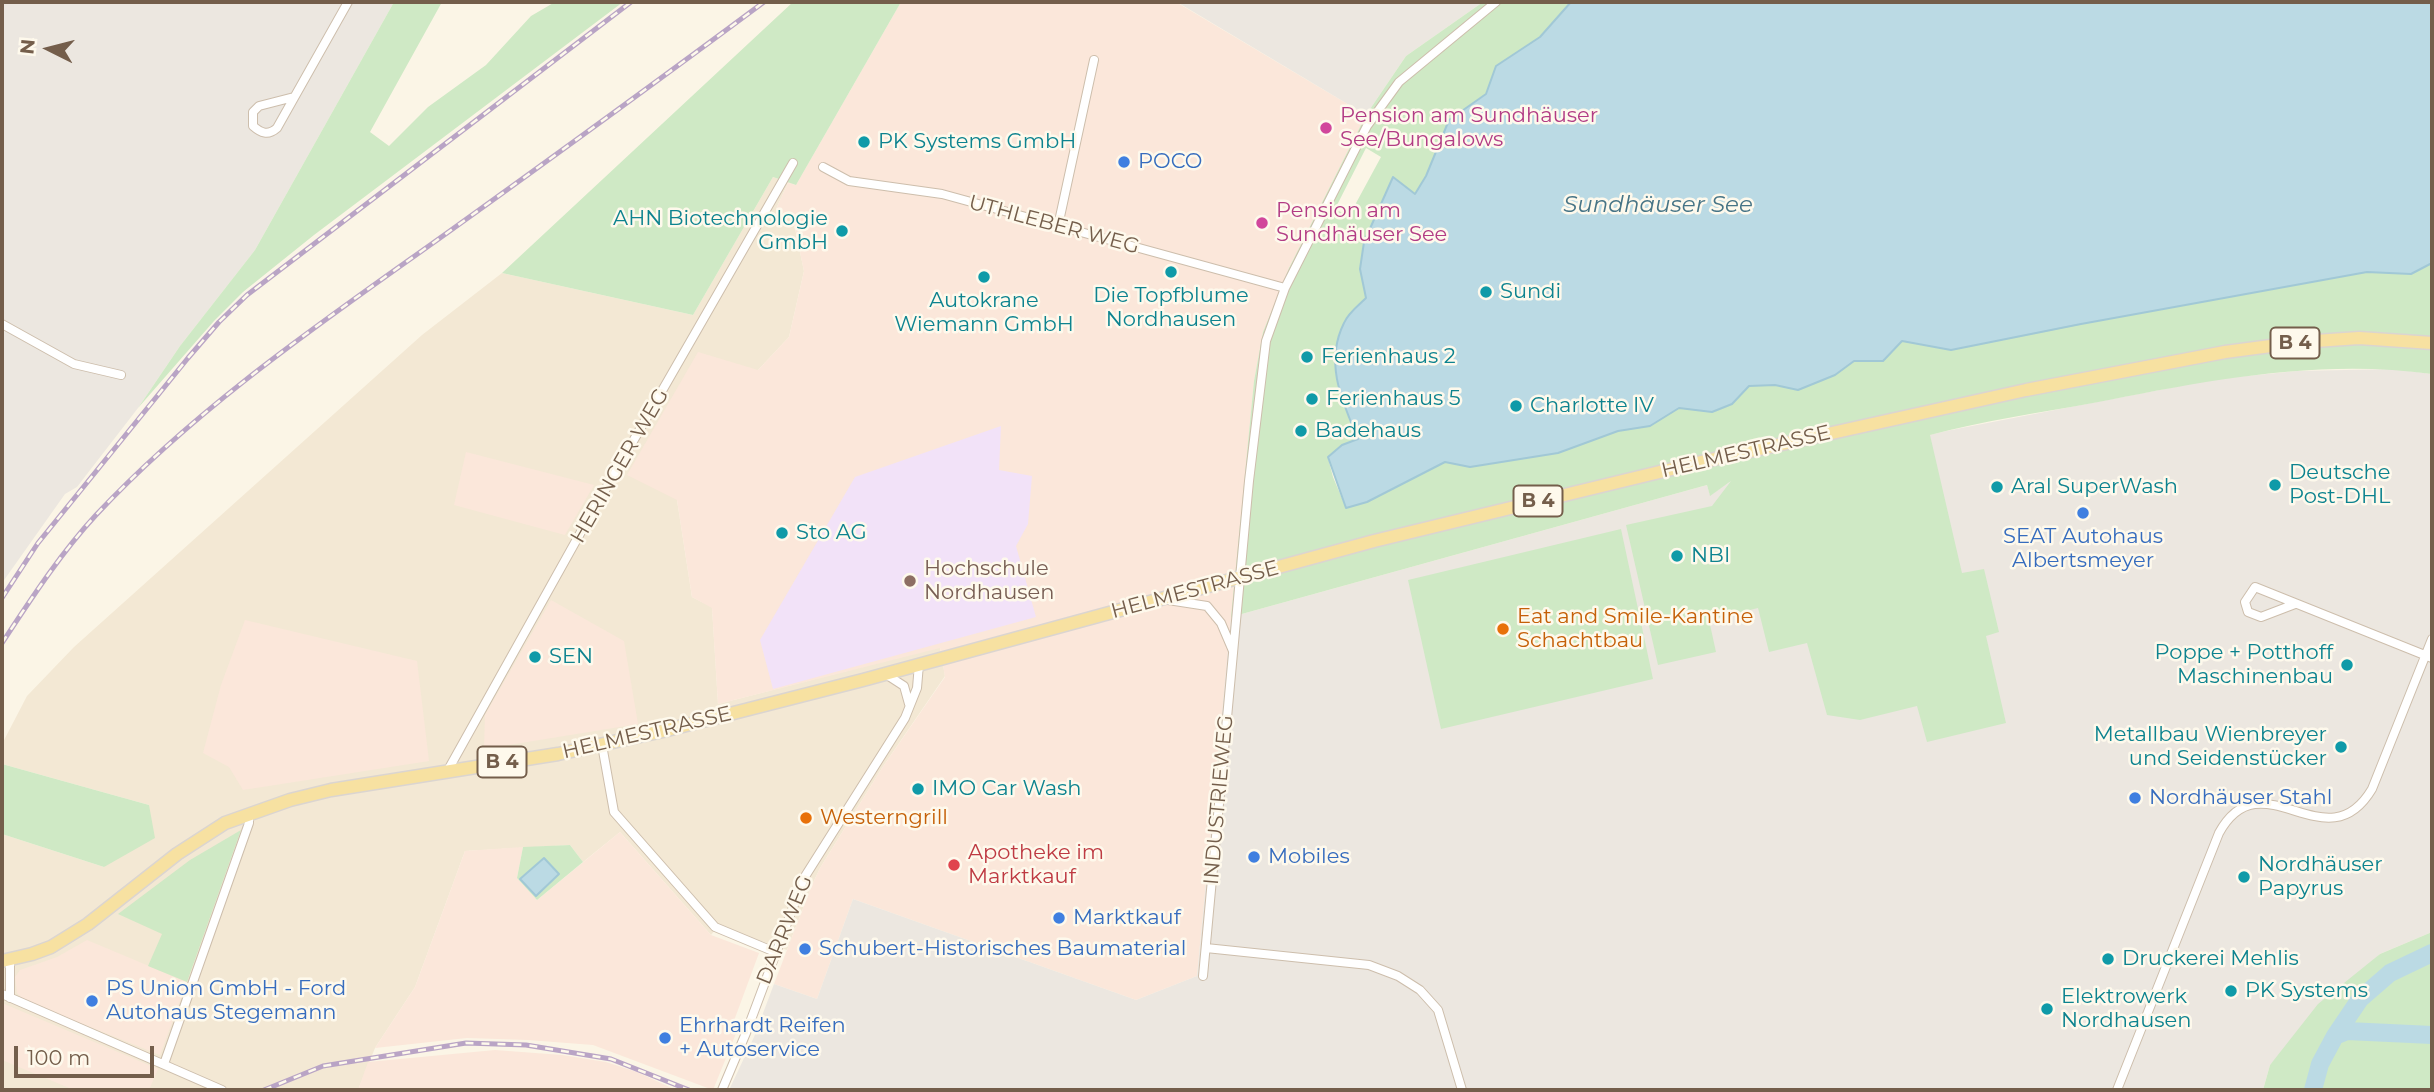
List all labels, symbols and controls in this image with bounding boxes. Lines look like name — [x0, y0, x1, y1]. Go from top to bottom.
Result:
north arrow — [14, 14, 84, 84]
text: N — [15, 38, 40, 56]
place label: Pension am Sundhäuser See/Bungalows — [1340, 103, 1598, 153]
marker: Pension am Sundhäuser See/Bungalows — [1318, 120, 1334, 136]
place label: PK Systems GmbH — [878, 129, 1076, 155]
marker: PK Systems GmbH — [856, 134, 872, 150]
place label: POCO — [1138, 149, 1202, 175]
marker: POCO — [1116, 154, 1132, 170]
street label: UTHLEBER WEG — [966, 190, 1142, 260]
water label: Sundhäuser See — [1563, 191, 1753, 219]
place label: Pension am Sundhäuser See — [1276, 198, 1447, 248]
place label: AHN Biotechnologie GmbH — [613, 206, 828, 256]
marker: Pension am Sundhäuser See — [1254, 215, 1270, 231]
marker: AHN Biotechnologie GmbH — [834, 223, 850, 239]
marker: Die Topfblume Nordhausen — [1163, 264, 1179, 280]
marker: Autokrane Wiemann GmbH — [976, 269, 992, 285]
place label: Sundi — [1500, 279, 1561, 305]
place label: Die Topfblume Nordhausen — [1093, 283, 1249, 333]
marker: Sundi — [1478, 284, 1494, 300]
place label: Autokrane Wiemann GmbH — [894, 288, 1074, 338]
road number: B 4 — [2270, 328, 2320, 358]
place label: Ferienhaus 2 — [1321, 344, 1456, 370]
marker: Ferienhaus 2 — [1299, 349, 1315, 365]
street label: HERINGER WEG — [566, 384, 674, 548]
place label: Ferienhaus 5 — [1326, 386, 1461, 412]
marker: Ferienhaus 5 — [1304, 391, 1320, 407]
place label: Charlotte IV — [1530, 393, 1654, 419]
marker: Charlotte IV — [1508, 398, 1524, 414]
place label: Badehaus — [1315, 418, 1421, 444]
street label: HELMESTRASSE — [1659, 420, 1833, 484]
marker: Badehaus — [1293, 423, 1309, 439]
place label: Deutsche Post-DHL — [2289, 460, 2390, 510]
place label: Aral SuperWash — [2011, 474, 2178, 500]
marker: Deutsche Post-DHL — [2267, 477, 2283, 493]
marker: Aral SuperWash — [1989, 479, 2005, 495]
road number: B 4 — [1514, 486, 1562, 516]
marker: SEAT Autohaus Albertsmeyer — [2075, 505, 2091, 521]
place label: Sto AG — [796, 520, 867, 546]
place label: SEAT Autohaus Albertsmeyer — [2003, 524, 2163, 574]
marker: Sto AG — [774, 525, 790, 541]
place label: NBI — [1691, 543, 1730, 569]
marker: NBI — [1669, 548, 1685, 564]
place label: Hochschule Nordhausen — [924, 556, 1054, 606]
street label: HELMESTRASSE — [1108, 556, 1282, 624]
marker: Hochschule Nordhausen — [902, 573, 918, 589]
place label: Eat and Smile-Kantine Schachtbau — [1517, 604, 1753, 654]
marker: Eat and Smile-Kantine Schachtbau — [1495, 621, 1511, 637]
place label: Poppe + Potthoff Maschinenbau — [2154, 640, 2333, 690]
place label: SEN — [549, 644, 593, 670]
marker: SEN — [527, 649, 543, 665]
marker: Poppe + Potthoff Maschinenbau — [2339, 657, 2355, 673]
street label: HELMESTRASSE — [560, 701, 734, 765]
street label: INDUSTRIEWEG — [1199, 714, 1239, 886]
place label: Metallbau Wienbreyer und Seidenstücker — [2094, 722, 2327, 772]
marker: Metallbau Wienbreyer und Seidenstücker — [2333, 739, 2349, 755]
road number: B 4 — [477, 747, 526, 778]
place label: IMO Car Wash — [932, 776, 1082, 802]
marker: IMO Car Wash — [910, 781, 926, 797]
place label: Nordhäuser Stahl — [2149, 785, 2332, 811]
marker: Nordhäuser Stahl — [2127, 790, 2143, 806]
place label: Westerngrill — [820, 805, 948, 831]
marker: Westerngrill — [798, 810, 814, 826]
place label: Apotheke im Marktkauf — [968, 840, 1104, 890]
place label: Mobiles — [1268, 844, 1350, 870]
marker: Mobiles — [1246, 849, 1262, 865]
place label: Nordhäuser Papyrus — [2258, 852, 2383, 902]
marker: Apotheke im Marktkauf — [946, 857, 962, 873]
marker: Nordhäuser Papyrus — [2236, 869, 2252, 885]
street label: DARRWEG — [752, 872, 818, 988]
place label: Marktkauf — [1073, 905, 1181, 931]
marker: Marktkauf — [1051, 910, 1067, 926]
place label: Schubert-Historisches Baumaterial — [819, 936, 1186, 962]
marker: Schubert-Historisches Baumaterial — [797, 941, 813, 957]
place label: Druckerei Mehlis — [2122, 946, 2299, 972]
marker: Druckerei Mehlis — [2100, 951, 2116, 967]
place label: PS Union GmbH - Ford Autohaus Stegemann — [106, 976, 346, 1026]
place label: PK Systems — [2245, 978, 2368, 1004]
marker: PK Systems — [2223, 983, 2239, 999]
place label: Elektrowerk Nordhausen — [2061, 984, 2191, 1034]
marker: PS Union GmbH - Ford Autohaus Stegemann — [84, 993, 100, 1009]
marker: Elektrowerk Nordhausen — [2039, 1001, 2055, 1017]
place label: Ehrhardt Reifen + Autoservice — [679, 1013, 846, 1063]
marker: Ehrhardt Reifen + Autoservice — [657, 1030, 673, 1046]
scale bar — [18, 1032, 158, 1076]
text: 100 m — [27, 1045, 90, 1070]

